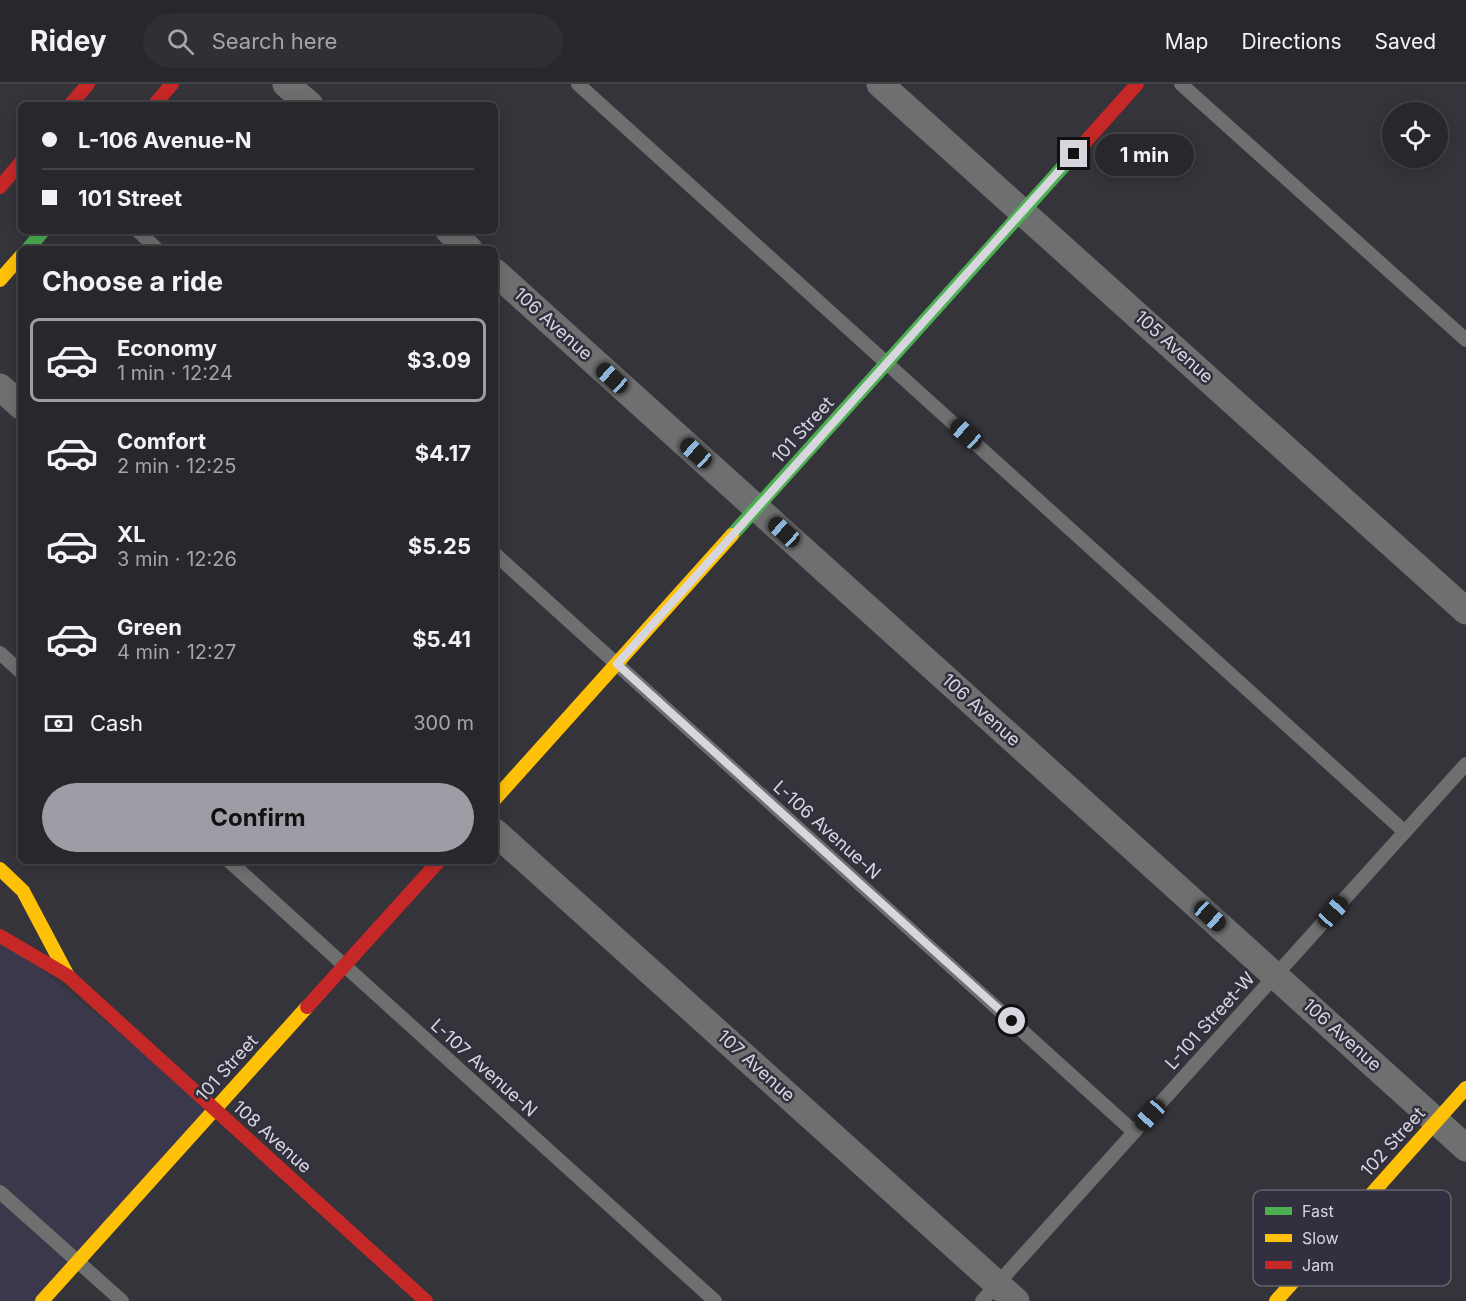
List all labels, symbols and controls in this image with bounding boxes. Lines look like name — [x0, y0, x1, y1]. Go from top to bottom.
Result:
search box — [143, 14, 563, 68]
text: Ridey — [30, 24, 107, 58]
icon: search — [164, 25, 197, 58]
text: Search here — [212, 28, 337, 54]
text: Map — [1165, 29, 1208, 54]
text: Directions — [1241, 29, 1342, 54]
text: Saved — [1375, 29, 1436, 54]
map controls — [1382, 102, 1448, 168]
button: locate — [1382, 102, 1448, 168]
text: L-106 Avenue-N — [78, 127, 251, 153]
callout: 1 min — [1095, 133, 1194, 175]
route end — [1060, 140, 1087, 167]
text: 1 min — [1120, 143, 1169, 167]
text: 101 Street — [78, 185, 182, 211]
text: Choose a ride — [42, 265, 223, 298]
street label: 106 Avenue — [510, 283, 597, 364]
street label: 105 Avenue — [1131, 306, 1218, 387]
icon: car — [45, 333, 99, 387]
text: Economy — [117, 335, 217, 361]
text: $3.09 — [407, 347, 471, 373]
car — [593, 359, 631, 397]
text: 1 min · 12:24 — [117, 361, 233, 385]
street label: 101 Street — [767, 392, 838, 467]
car — [947, 415, 985, 453]
icon: car — [45, 426, 99, 480]
text: Comfort — [117, 428, 206, 454]
car — [677, 434, 715, 472]
text: $4.17 — [415, 440, 471, 466]
text: 2 min · 12:25 — [117, 454, 236, 478]
car — [765, 513, 803, 551]
icon: car — [45, 519, 99, 573]
text: XL — [117, 521, 146, 547]
text: $5.25 — [408, 533, 471, 559]
text: 3 min · 12:26 — [117, 547, 237, 571]
icon: car — [45, 612, 99, 666]
text: Green — [117, 614, 182, 640]
text: $5.41 — [412, 626, 471, 652]
text: 4 min · 12:27 — [117, 640, 236, 664]
street label: 106 Avenue — [938, 669, 1025, 750]
icon: cash — [42, 707, 75, 740]
text: Cash — [90, 710, 143, 736]
text: 300 m — [413, 711, 474, 735]
street label: L-106 Avenue-N — [769, 776, 885, 883]
button: Confirm — [42, 783, 474, 852]
car — [1314, 893, 1352, 931]
car — [1191, 897, 1229, 935]
street label: L-101 Street-W — [1160, 968, 1259, 1074]
street label: 106 Avenue — [1299, 994, 1386, 1075]
route start — [998, 1007, 1025, 1034]
street label: L-107 Avenue-N — [427, 1014, 542, 1121]
street label: 107 Avenue — [713, 1025, 799, 1106]
street label: 101 Street — [191, 1030, 262, 1105]
street label: 108 Avenue — [229, 1096, 316, 1177]
car — [1131, 1096, 1169, 1134]
street label: 102 Street — [1356, 1103, 1429, 1180]
legend — [1253, 1190, 1451, 1286]
text: Fast — [1302, 1201, 1334, 1221]
text: Slow — [1302, 1228, 1339, 1248]
text: Jam — [1302, 1255, 1334, 1275]

